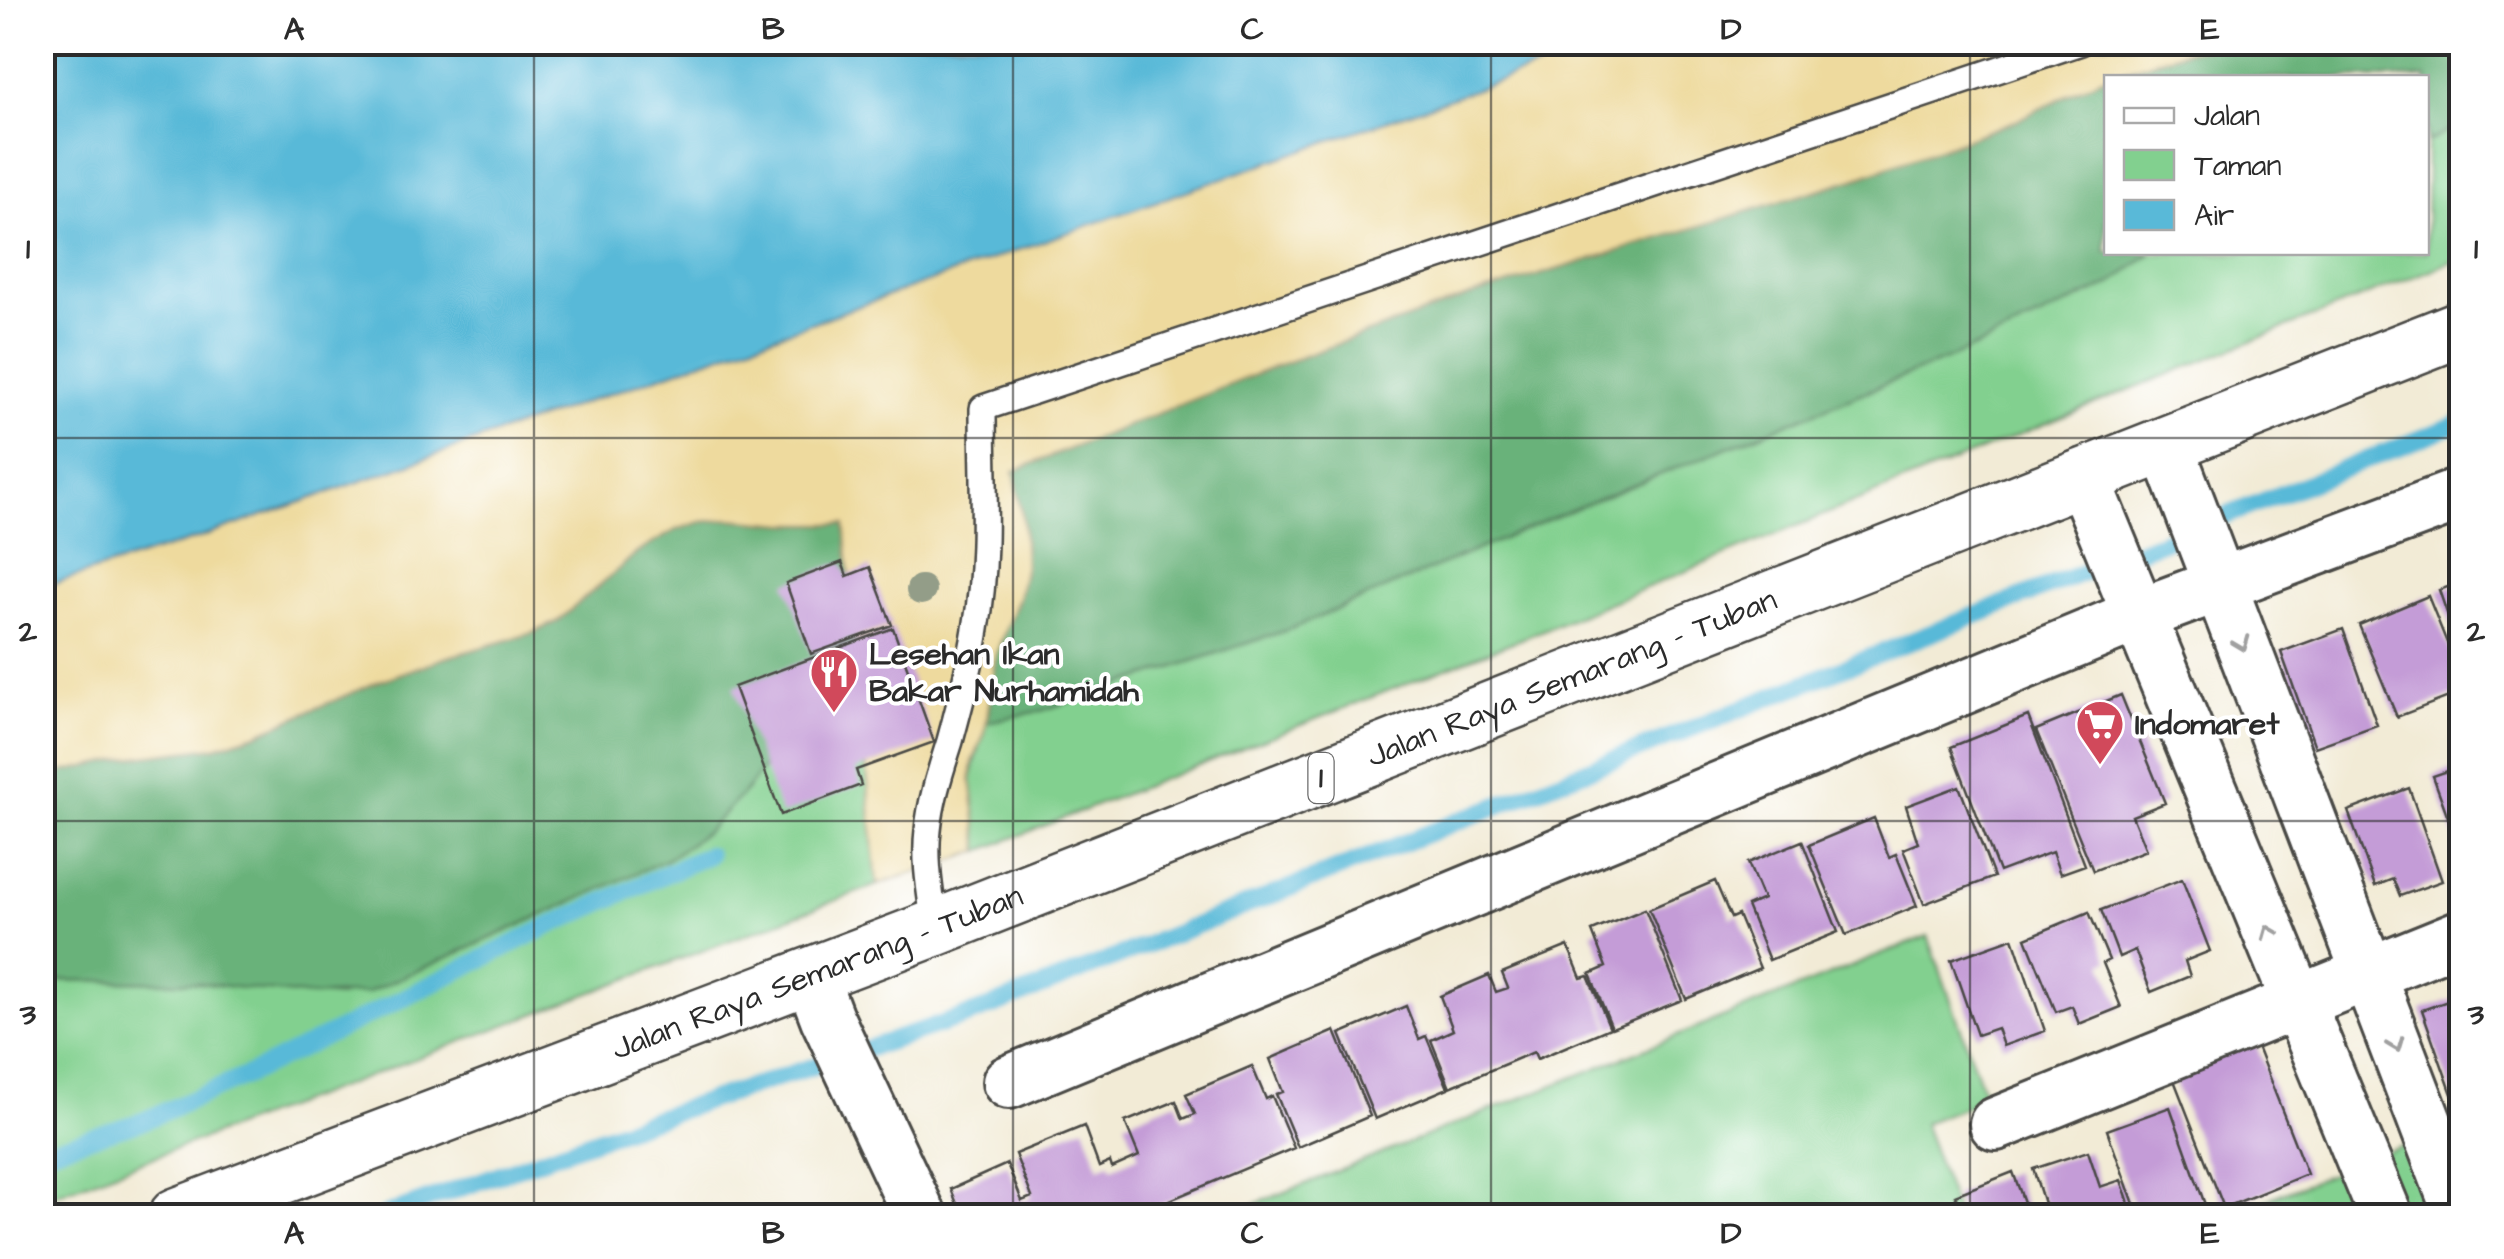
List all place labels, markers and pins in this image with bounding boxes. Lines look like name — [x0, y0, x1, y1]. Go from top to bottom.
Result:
place label: Lesehan Ikan Bakar Nurhamidah — [869, 632, 1140, 714]
restaurant icon: Lesehan Ikan Bakar Nurhamidah — [808, 646, 860, 714]
supermarket icon: Indomaret — [2074, 698, 2126, 766]
place label: Indomaret — [2135, 702, 2280, 747]

